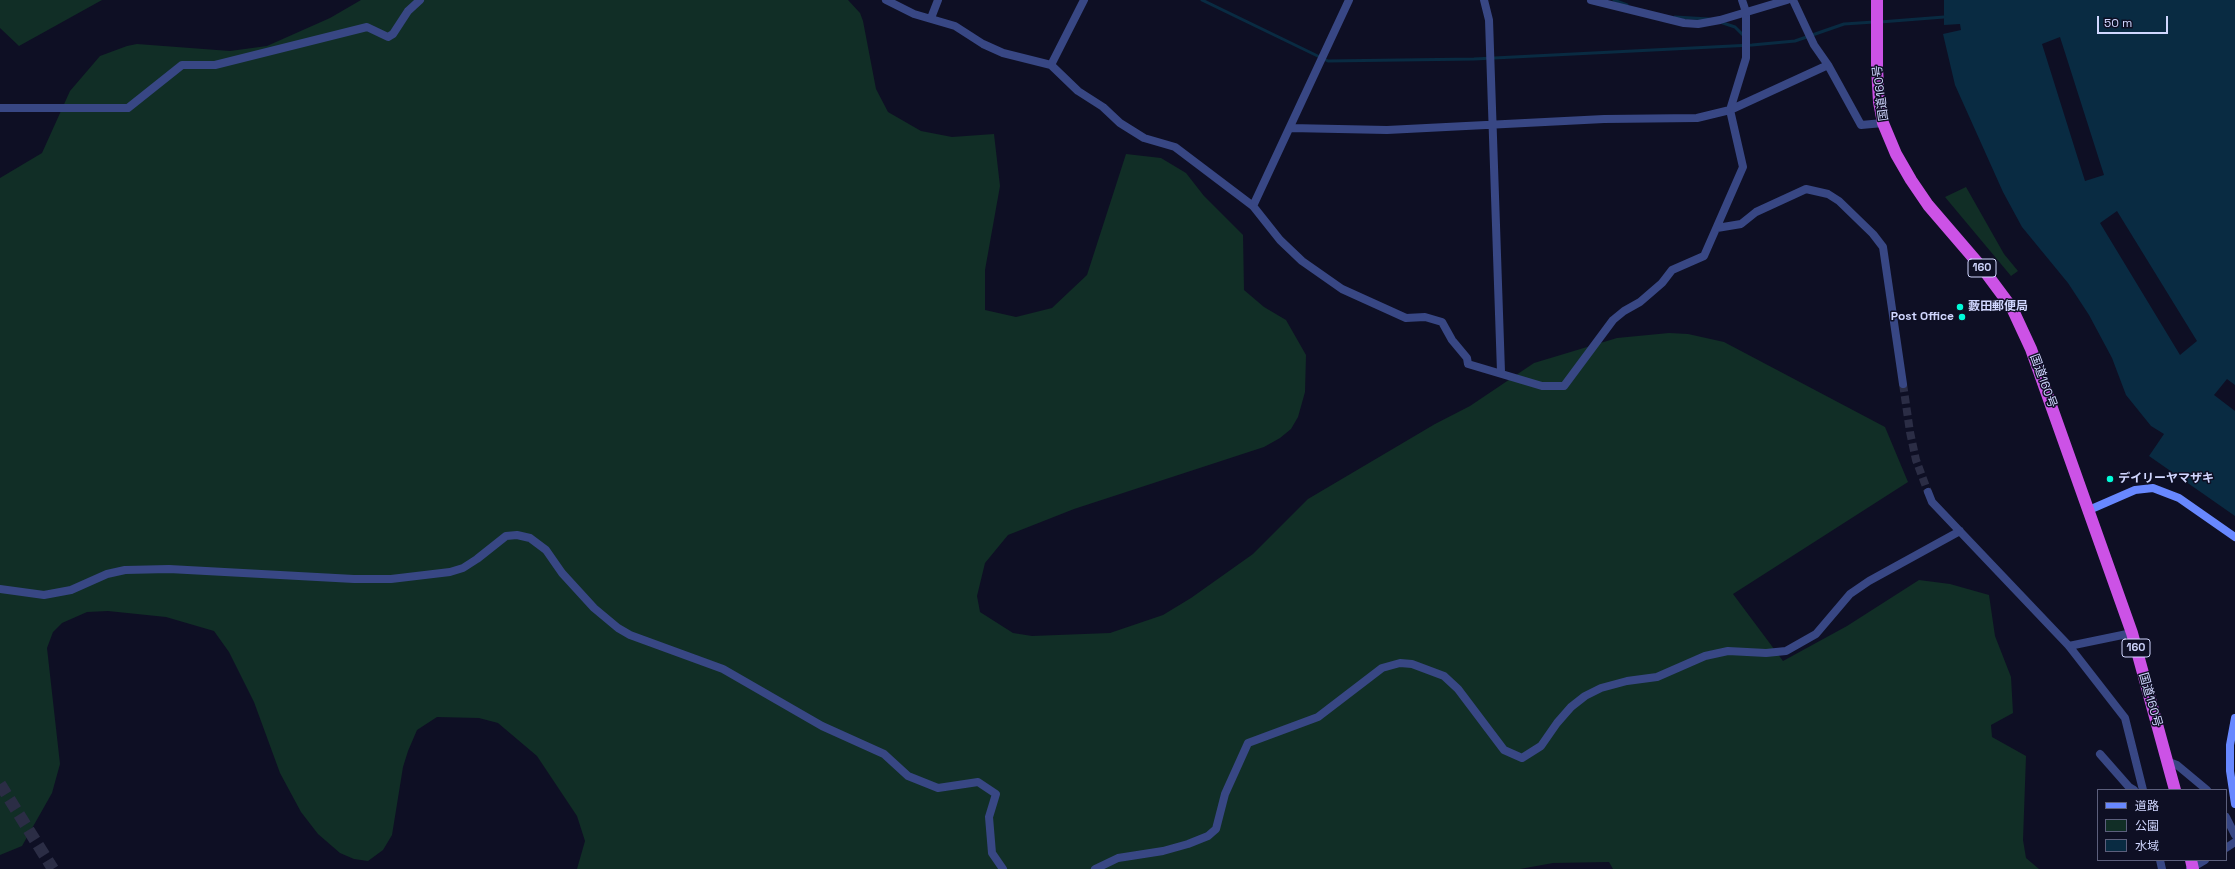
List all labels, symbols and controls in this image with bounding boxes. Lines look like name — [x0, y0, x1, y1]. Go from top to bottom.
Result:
scale bar — [2099, 8, 2170, 34]
text: 50 m — [2104, 15, 2132, 31]
street label: 国道160号 — [1870, 64, 1892, 122]
road number: 160 — [1968, 259, 1996, 277]
place label: 藪田郵便局 — [1968, 300, 2028, 314]
marker: 藪田郵便局 — [1955, 302, 1965, 312]
place label: Post Office — [1891, 310, 1954, 324]
marker: Post Office — [1957, 312, 1967, 322]
street label: 国道160号 — [2027, 352, 2059, 410]
place label: デイリーヤマザキ — [2118, 472, 2214, 486]
marker: デイリーヤマザキ — [2105, 474, 2115, 484]
road number: 160 — [2122, 639, 2150, 657]
street label: 国道160号 — [2135, 671, 2165, 729]
legend — [2097, 789, 2227, 861]
text: 道路 — [2135, 798, 2159, 814]
text: 公園 — [2135, 818, 2159, 834]
text: 水域 — [2135, 838, 2159, 854]

